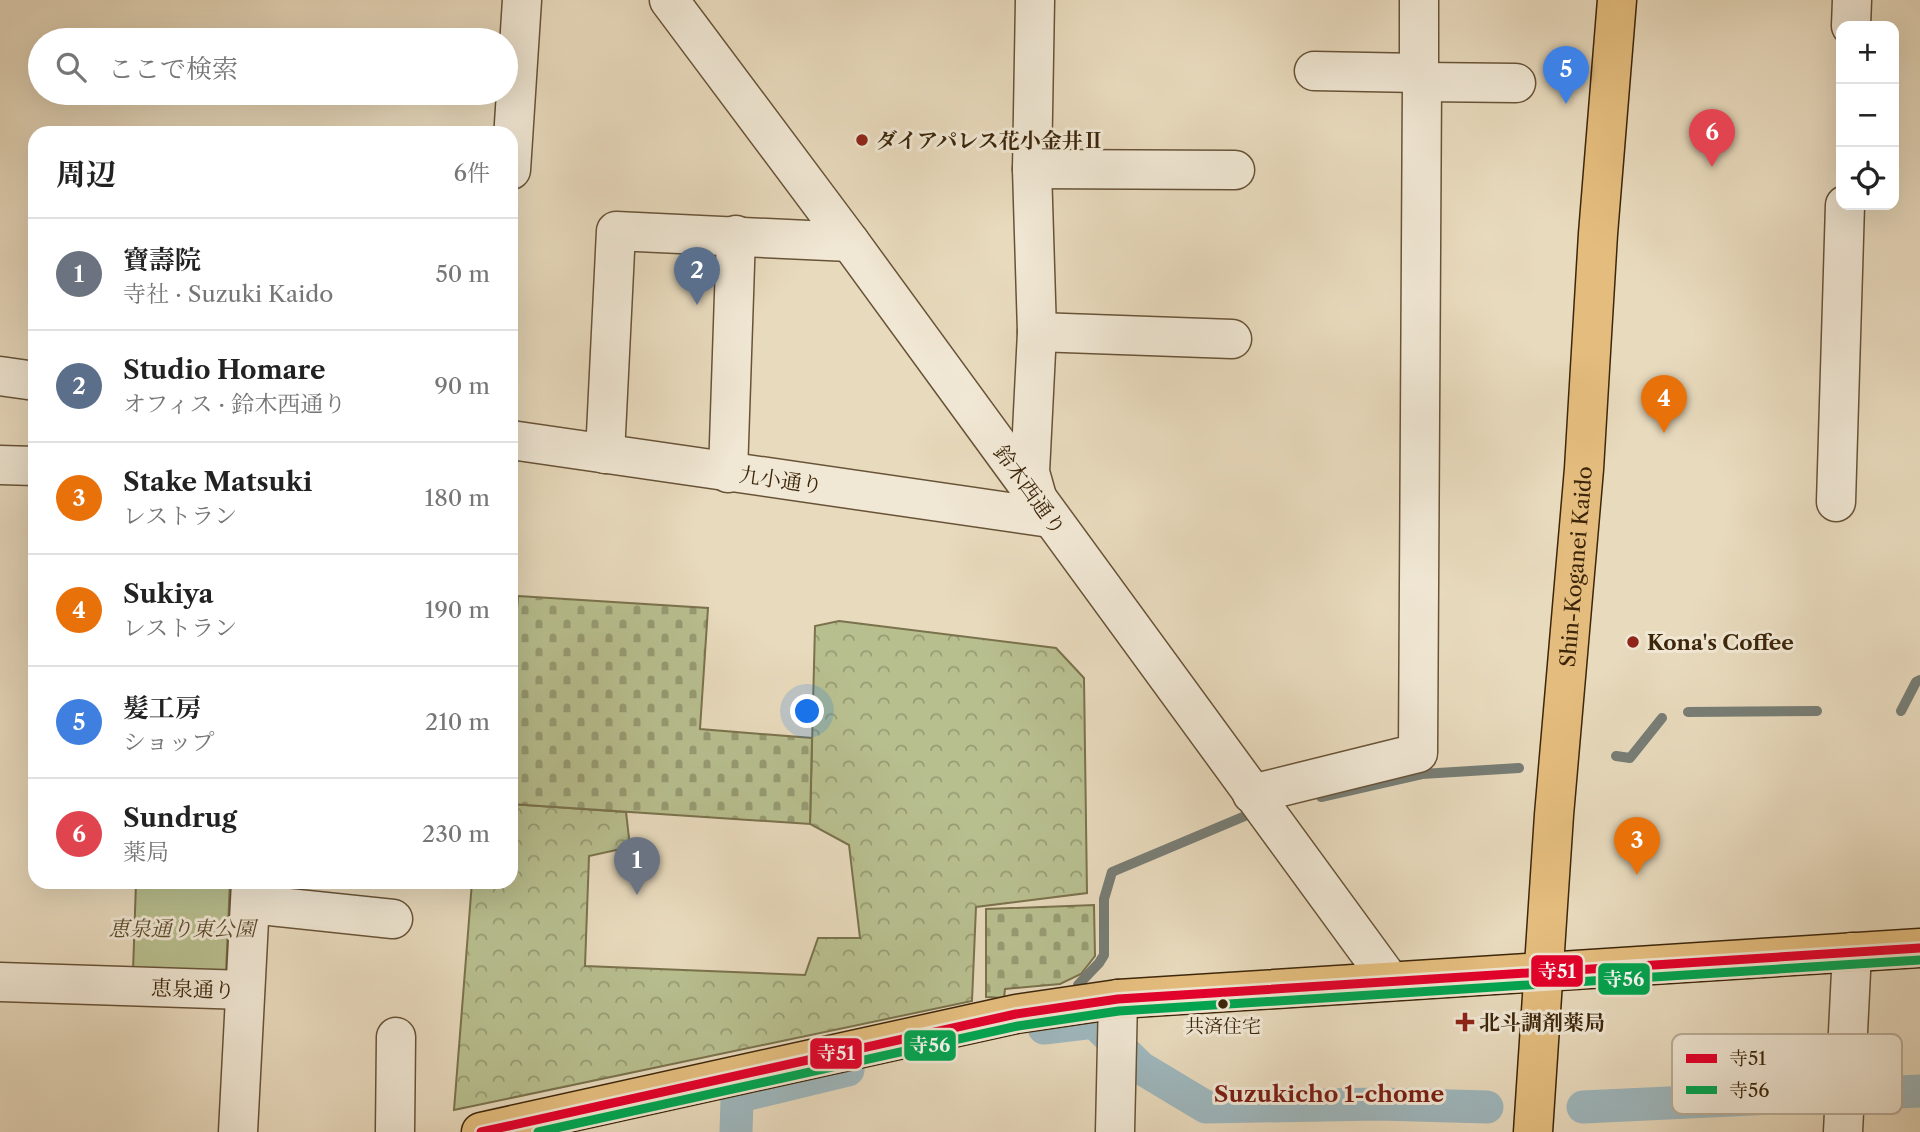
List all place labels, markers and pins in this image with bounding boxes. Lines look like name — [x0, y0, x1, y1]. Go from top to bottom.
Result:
pin: 5 — [1543, 46, 1589, 104]
pin: 6 — [1689, 109, 1735, 167]
place label: ダイアパレス花小金井Ⅱ — [876, 128, 1104, 153]
marker: ダイアパレス花小金井Ⅱ — [854, 132, 870, 148]
pin: 2 — [674, 247, 720, 305]
pin: 4 — [1641, 375, 1687, 433]
place label: Kona's Coffee — [1647, 630, 1794, 655]
marker: Kona's Coffee — [1625, 634, 1641, 650]
pin: 3 — [1614, 817, 1660, 875]
pin: 1 — [614, 837, 660, 895]
marker: 共済住宅 — [1216, 997, 1230, 1011]
place label: 北斗調剤薬局 — [1479, 1010, 1605, 1035]
marker: 北斗調剤薬局 — [1457, 1014, 1473, 1030]
place label: 共済住宅 — [1185, 1015, 1261, 1038]

